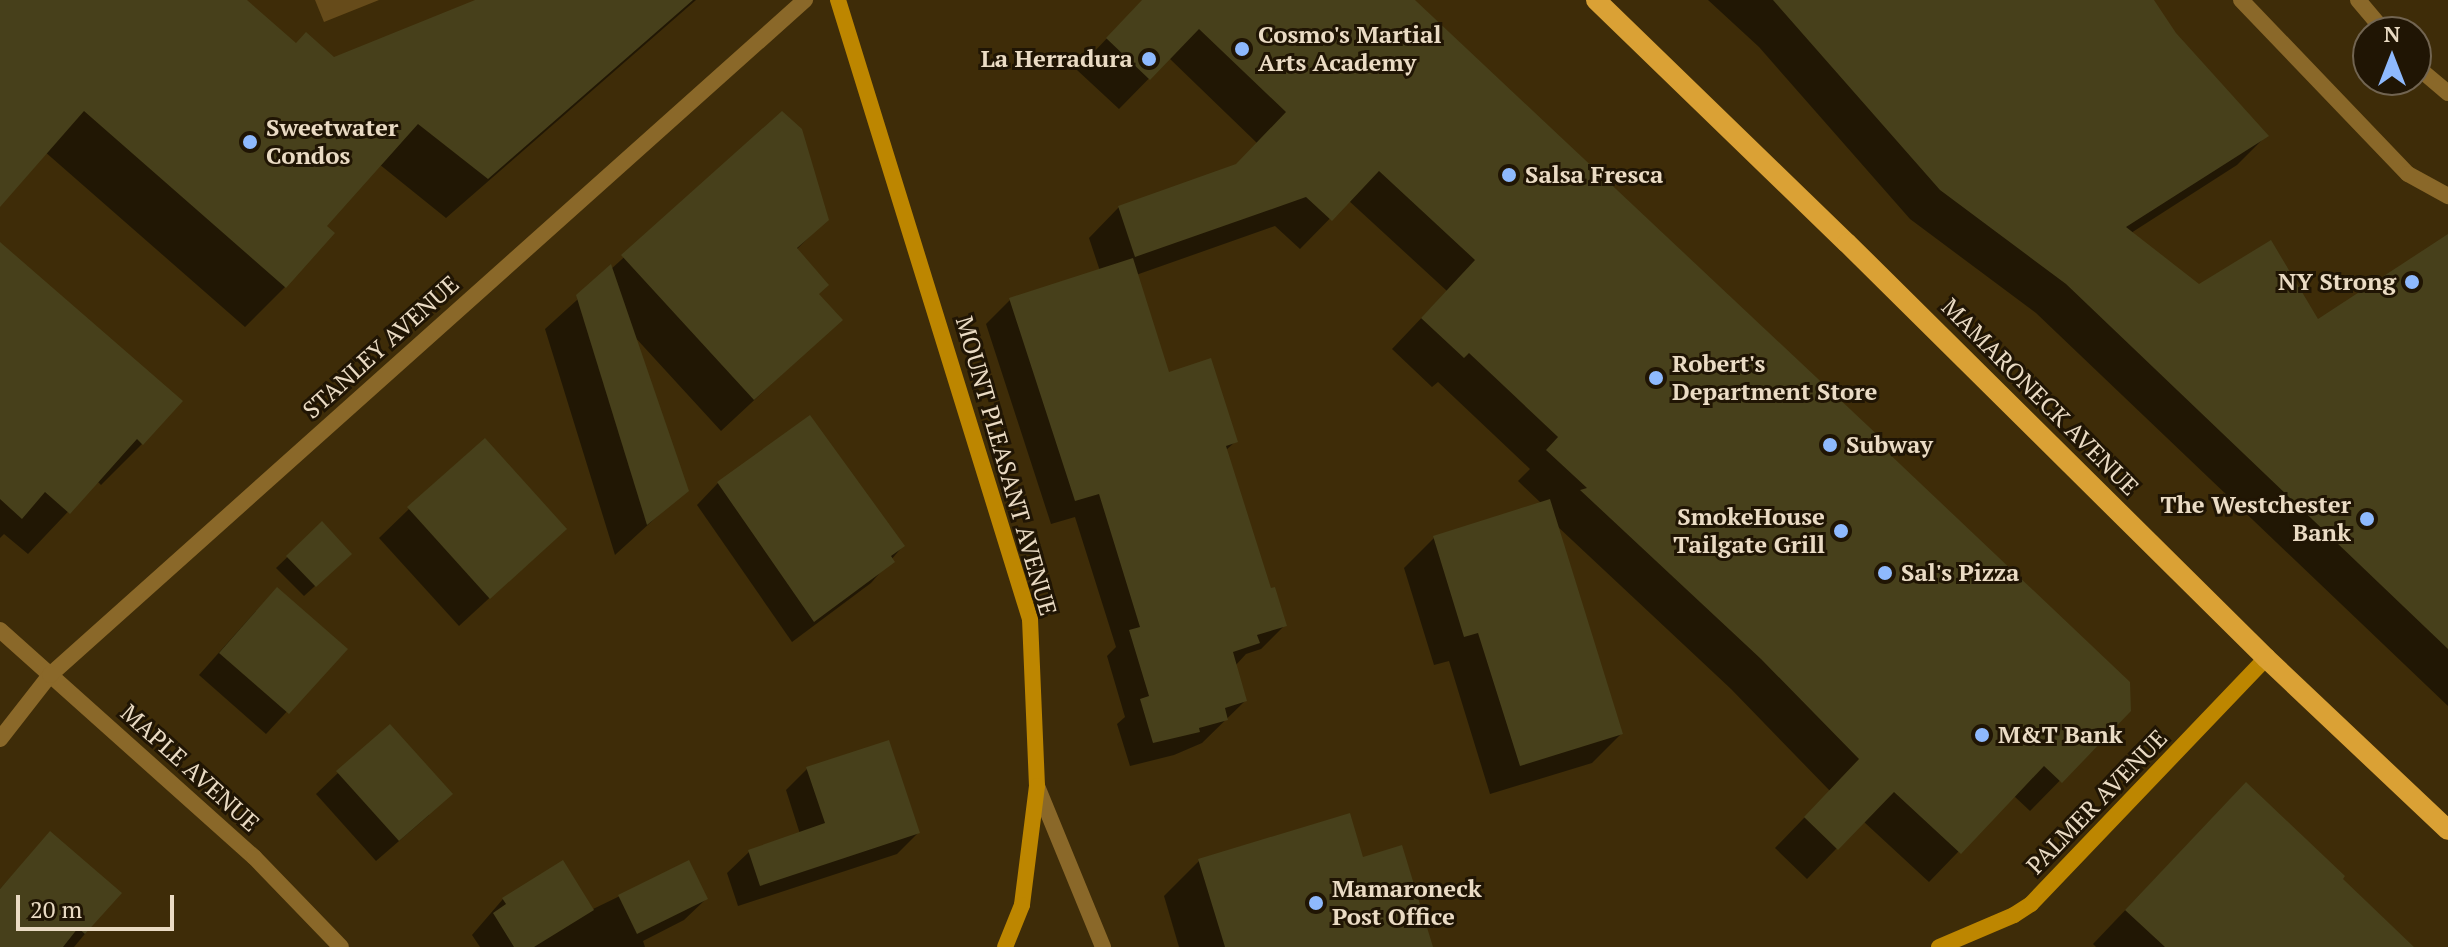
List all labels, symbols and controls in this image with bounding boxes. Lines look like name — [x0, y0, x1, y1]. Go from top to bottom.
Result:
north arrow — [2352, 16, 2432, 96]
text: N — [2384, 19, 2400, 48]
place label: Cosmo's Martial Arts Academy — [1258, 21, 1441, 77]
marker: Cosmo's Martial Arts Academy — [1233, 40, 1251, 58]
place label: La Herradura — [981, 45, 1133, 73]
marker: La Herradura — [1140, 50, 1158, 68]
place label: Sweetwater Condos — [266, 114, 398, 170]
marker: Sweetwater Condos — [241, 133, 259, 151]
place label: Salsa Fresca — [1525, 161, 1663, 189]
marker: Salsa Fresca — [1500, 166, 1518, 184]
place label: NY Strong — [2278, 268, 2396, 296]
street label: STANLEY AVENUE — [297, 269, 465, 425]
marker: NY Strong — [2403, 273, 2421, 291]
street label: MAMARONECK AVENUE — [1935, 292, 2145, 502]
street label: MOUNT PLEASANT AVENUE — [949, 313, 1063, 619]
place label: Robert's Department Store — [1672, 350, 1877, 406]
marker: Robert's Department Store — [1647, 369, 1665, 387]
place label: Subway — [1846, 431, 1933, 459]
marker: Subway — [1821, 436, 1839, 454]
place label: The Westchester Bank — [2160, 491, 2351, 547]
place label: SmokeHouse Tailgate Grill — [1673, 503, 1825, 559]
marker: The Westchester Bank — [2358, 510, 2376, 528]
marker: SmokeHouse Tailgate Grill — [1832, 522, 1850, 540]
place label: Sal's Pizza — [1901, 559, 2019, 587]
marker: Sal's Pizza — [1876, 564, 1894, 582]
street label: MAPLE AVENUE — [115, 698, 265, 838]
place label: M&T Bank — [1998, 721, 2123, 749]
street label: PALMER AVENUE — [2021, 724, 2173, 880]
marker: M&T Bank — [1973, 726, 1991, 744]
place label: Mamaroneck Post Office — [1332, 875, 1482, 931]
scale bar — [20, 879, 178, 929]
text: 20 m — [30, 893, 82, 925]
marker: Mamaroneck Post Office — [1307, 894, 1325, 912]

